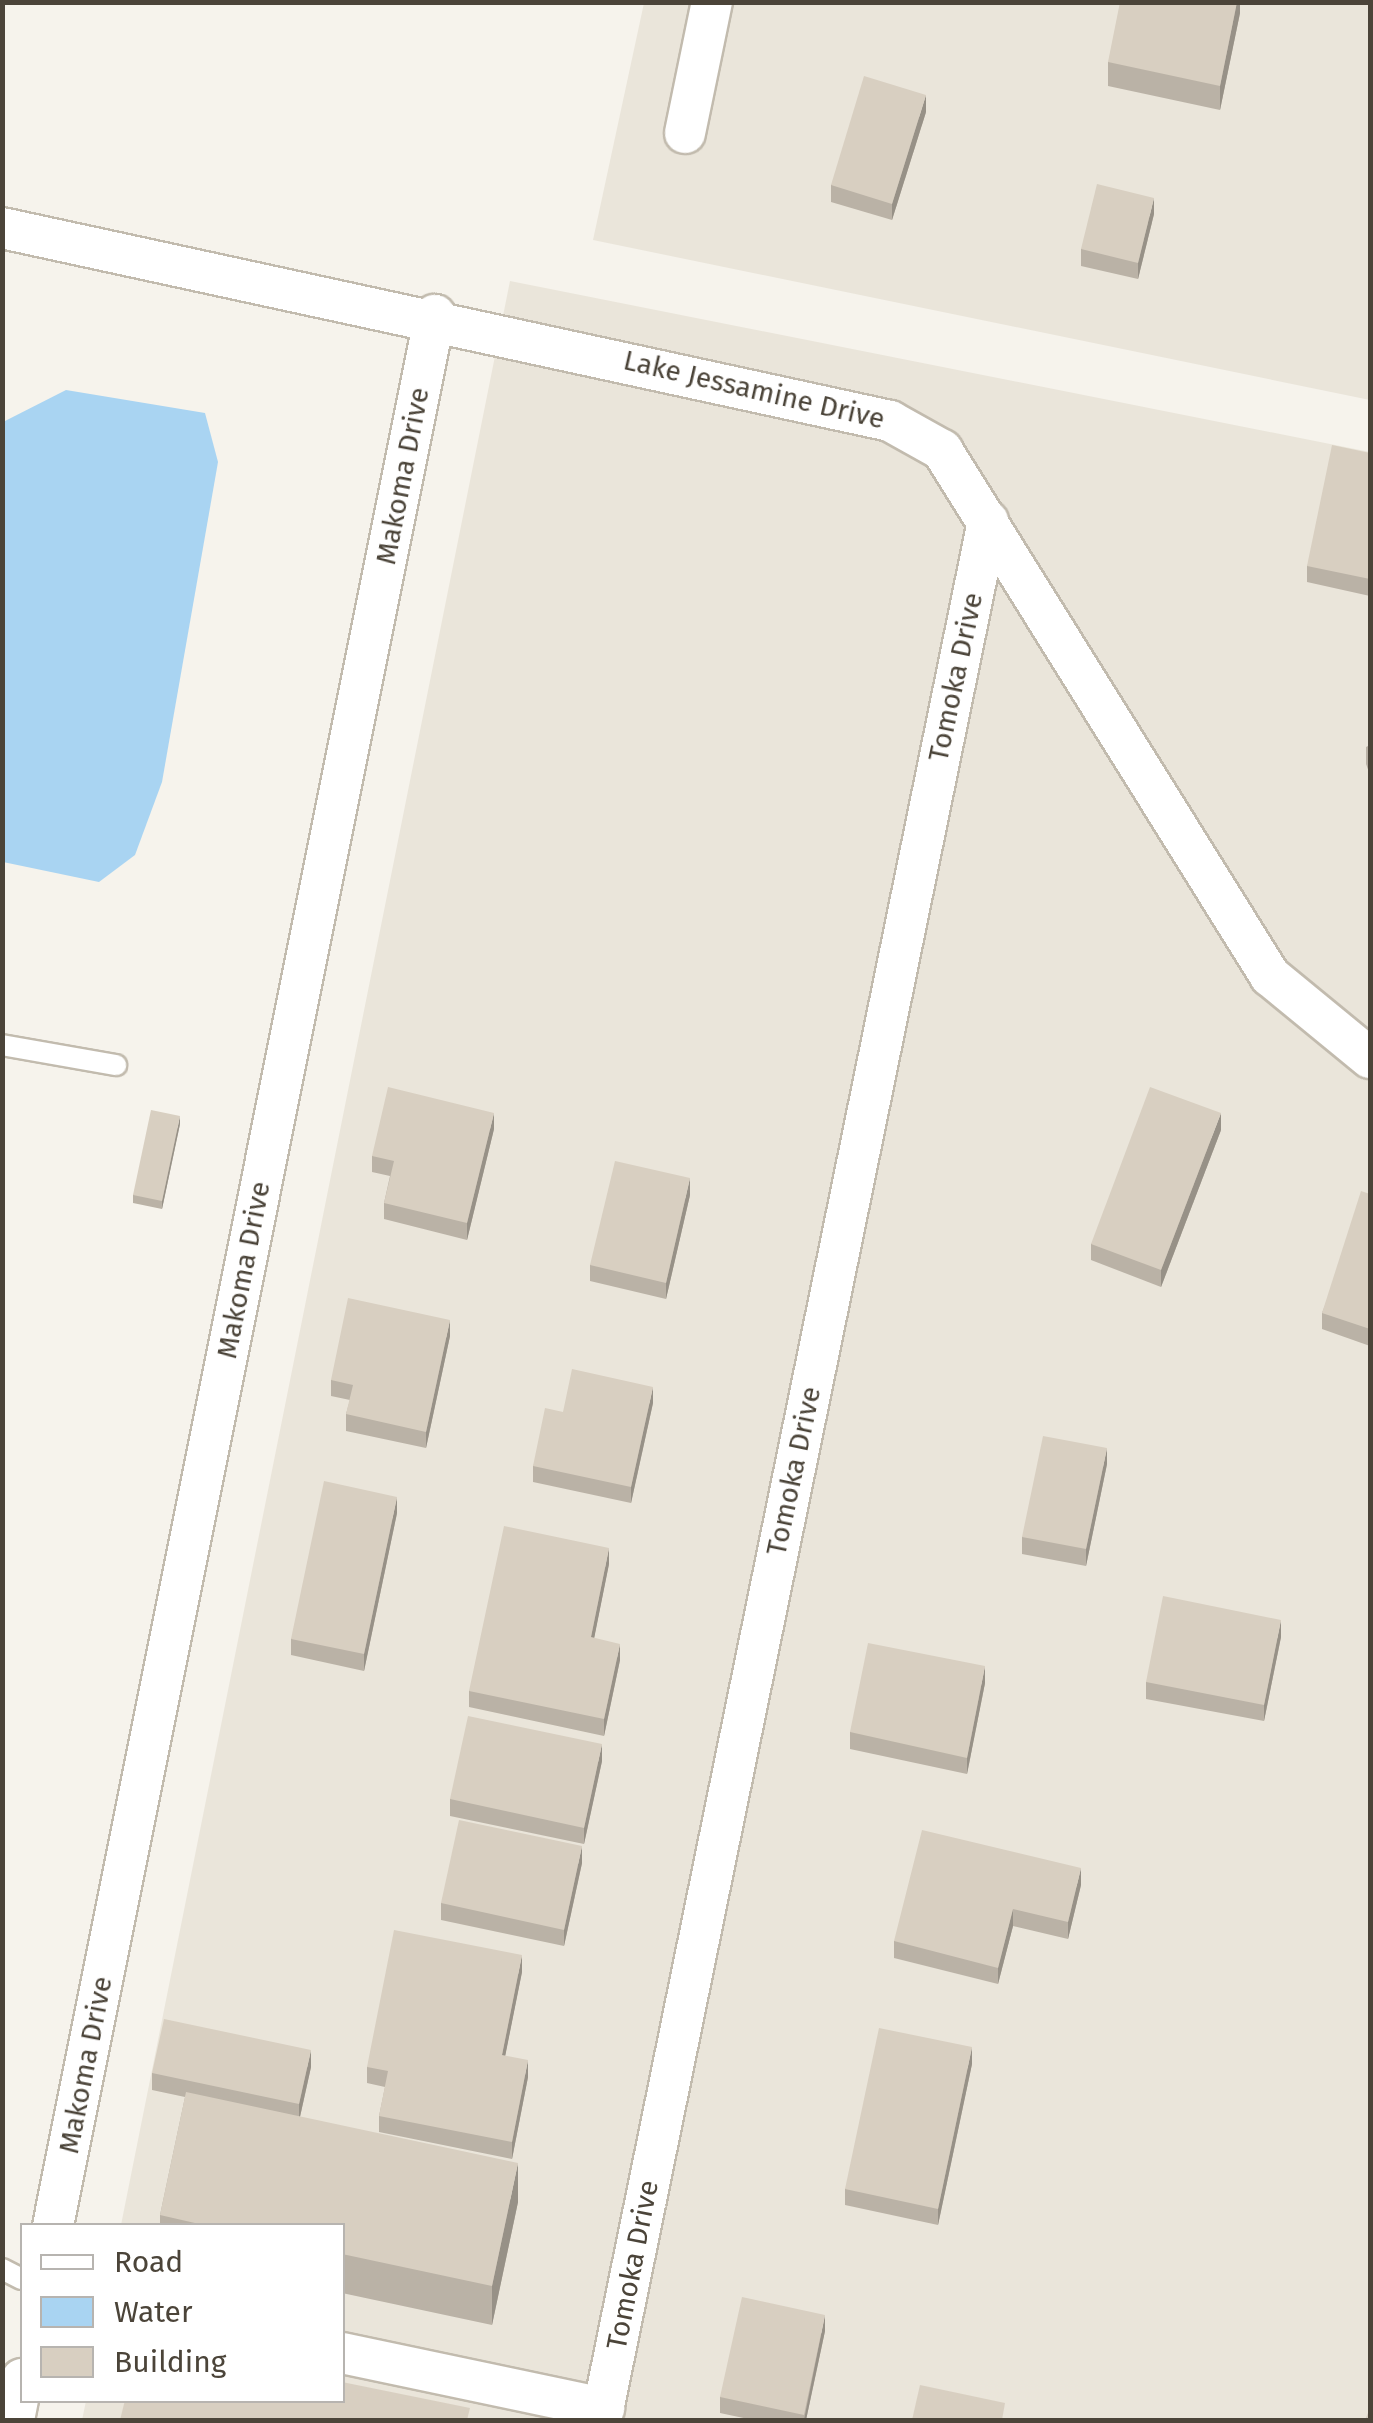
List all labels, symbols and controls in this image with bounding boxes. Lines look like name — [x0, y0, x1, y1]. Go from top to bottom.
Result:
street label: Lake Jessamine Drive — [620, 344, 888, 436]
street label: Makoma Drive — [369, 385, 437, 567]
street label: Tomoka Drive — [922, 589, 990, 765]
street label: Makoma Drive — [210, 1179, 278, 1361]
street label: Tomoka Drive — [760, 1383, 828, 1559]
street label: Makoma Drive — [52, 1974, 120, 2156]
street label: Tomoka Drive — [600, 2177, 666, 2353]
legend — [20, 2223, 345, 2403]
text: Road — [114, 2244, 183, 2280]
text: Water — [114, 2294, 193, 2330]
text: Building — [114, 2344, 226, 2380]

